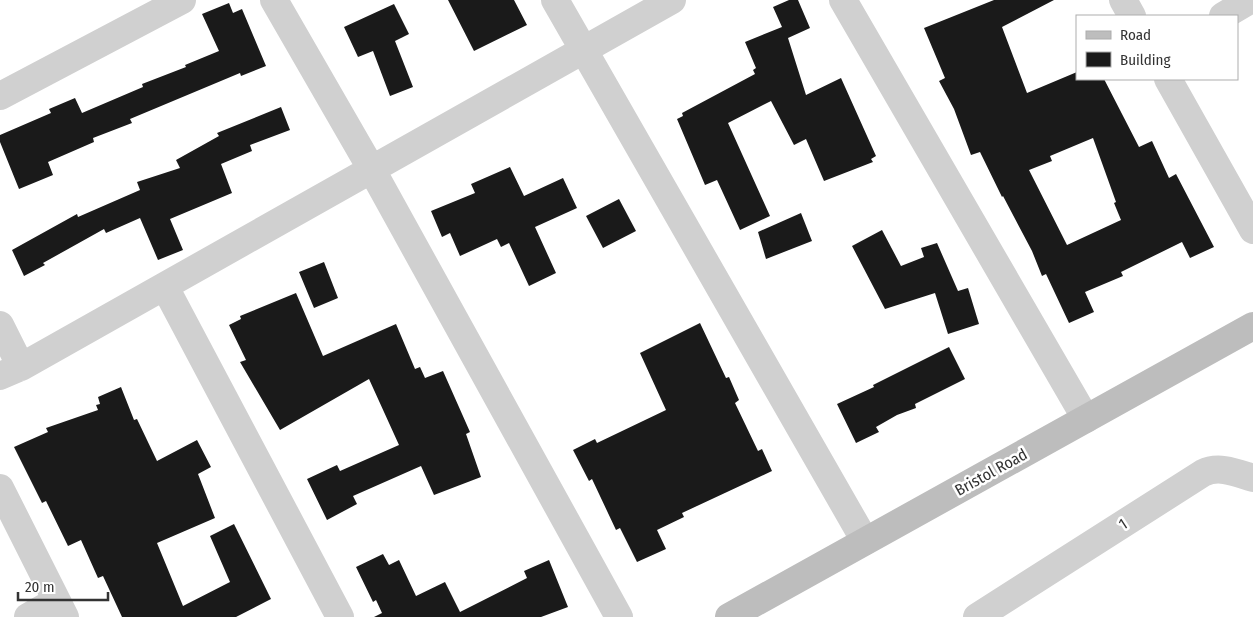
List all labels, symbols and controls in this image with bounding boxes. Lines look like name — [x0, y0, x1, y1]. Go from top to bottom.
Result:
legend — [1076, 15, 1238, 80]
text: Road — [1120, 26, 1151, 44]
text: Building — [1120, 51, 1171, 69]
street label: Bristol Road — [952, 444, 1030, 500]
street label: 1 — [1115, 514, 1131, 534]
scale bar — [18, 570, 108, 602]
text: 20 m — [25, 578, 55, 596]

